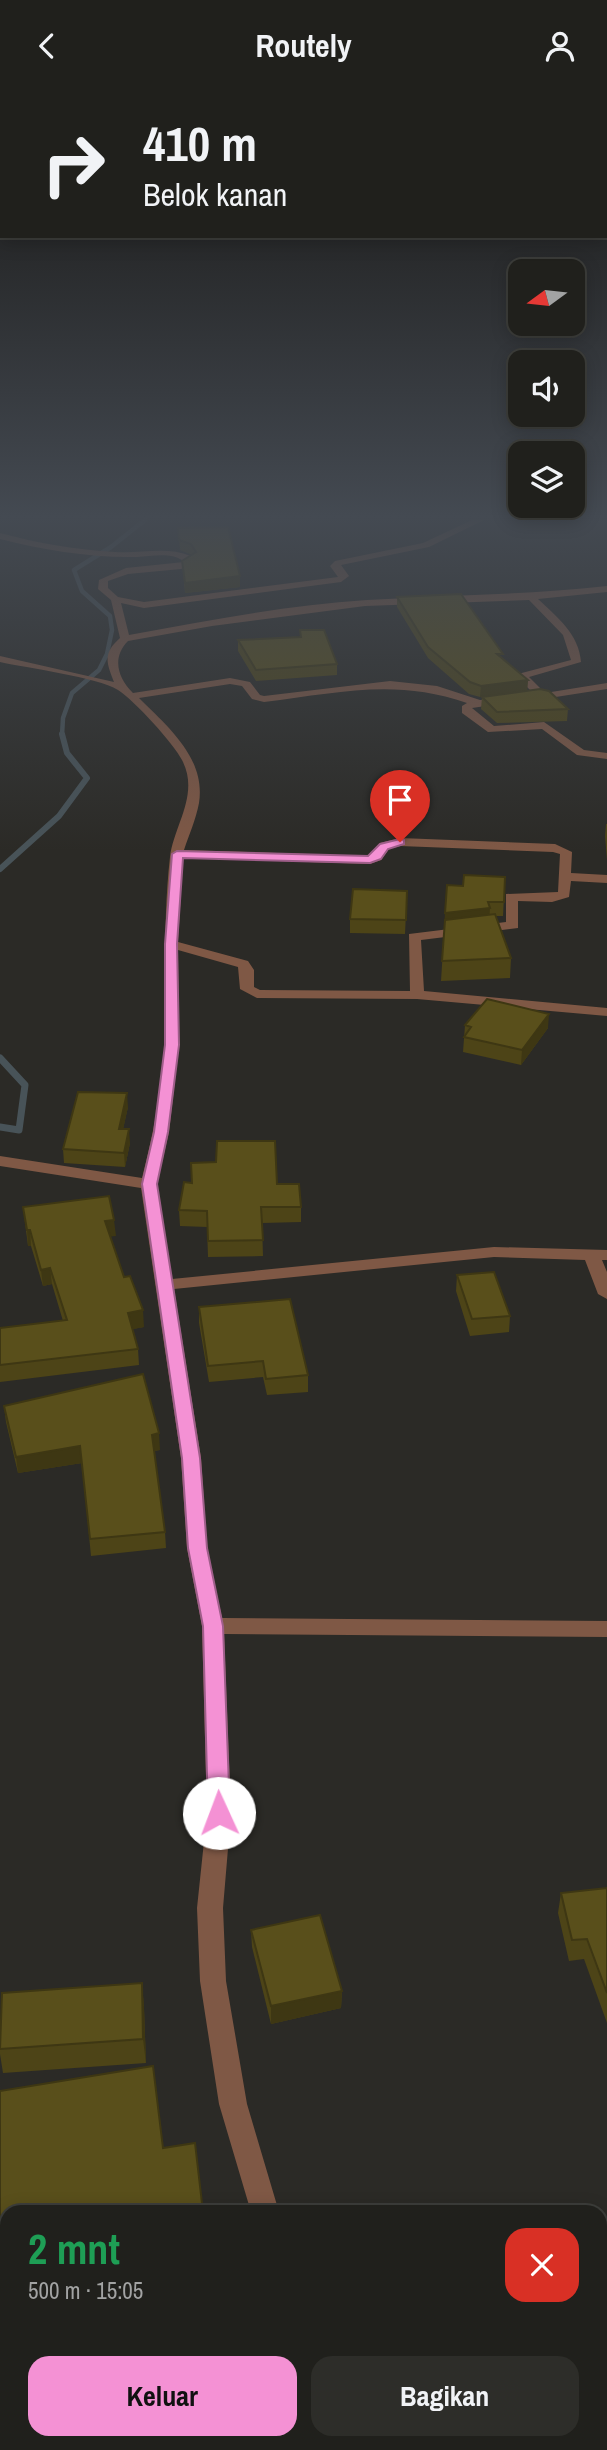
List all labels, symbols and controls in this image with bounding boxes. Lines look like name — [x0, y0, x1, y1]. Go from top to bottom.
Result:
text: Routely — [255, 24, 352, 67]
icon: back — [28, 27, 66, 65]
icon: person — [541, 27, 579, 65]
text: 410 m — [143, 110, 257, 176]
icon: right — [28, 119, 119, 210]
text: Belok kanan — [143, 173, 287, 216]
north arrow — [508, 259, 584, 336]
map controls — [508, 259, 585, 518]
button: sound — [508, 350, 585, 427]
button: layers — [508, 441, 585, 518]
pin — [370, 770, 430, 842]
icon: arrive — [381, 781, 419, 819]
position arrow — [182, 1776, 256, 1850]
text: 2 mnt — [28, 2221, 120, 2277]
button: close — [505, 2228, 579, 2302]
text: 500 m · 15:05 — [28, 2275, 143, 2306]
button: Keluar — [28, 2356, 297, 2436]
button: Bagikan — [311, 2356, 579, 2436]

